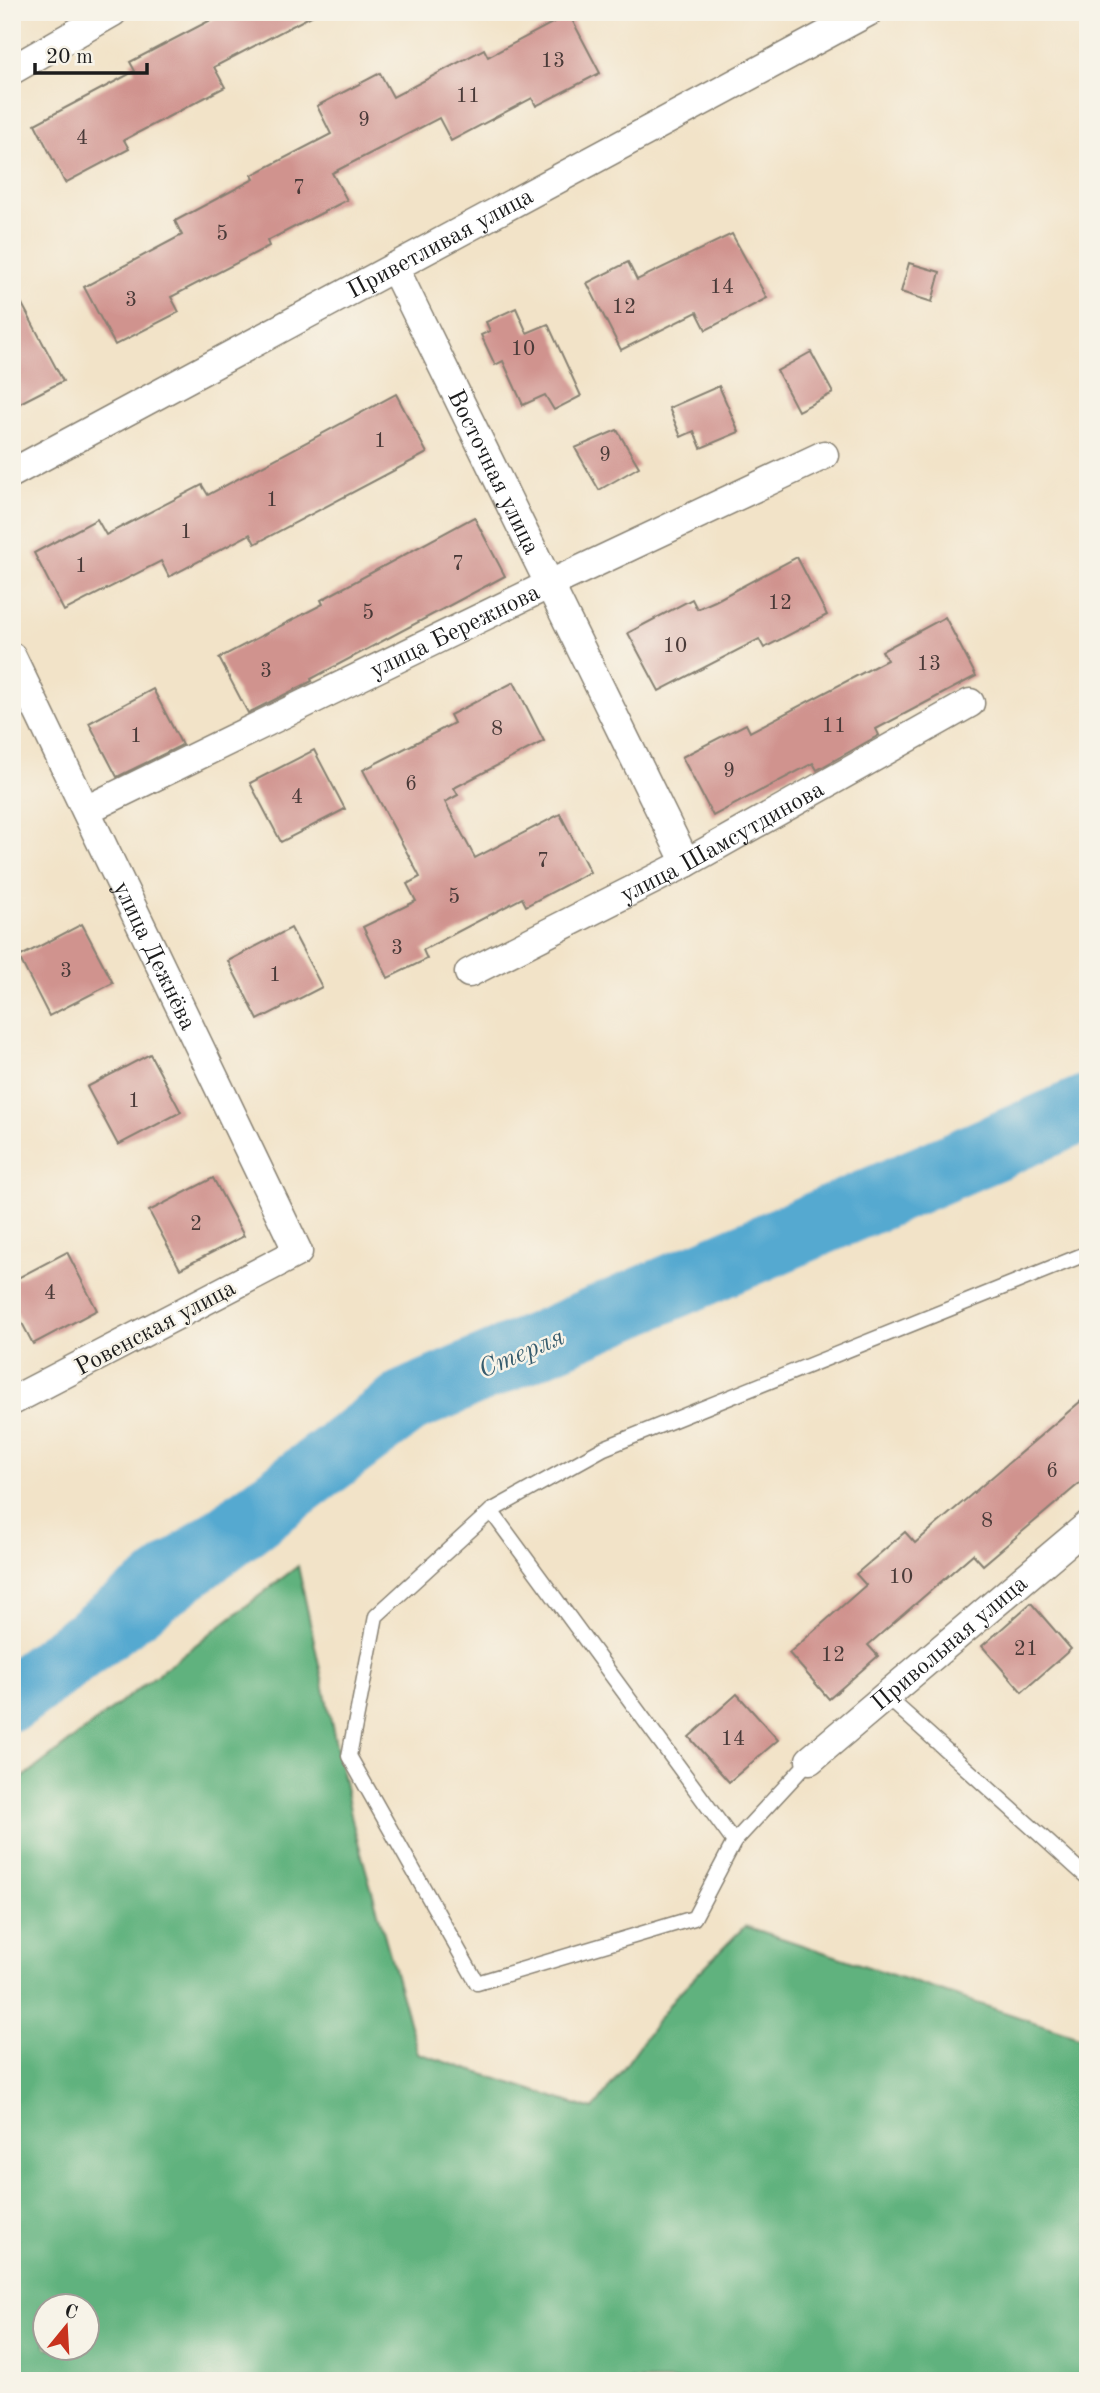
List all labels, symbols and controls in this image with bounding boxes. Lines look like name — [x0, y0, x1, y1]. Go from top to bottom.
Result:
scale bar — [35, 32, 147, 76]
text: 20 m — [46, 47, 93, 68]
house number: 13 — [541, 51, 565, 72]
house number: 11 — [456, 86, 480, 107]
house number: 9 — [358, 110, 370, 131]
house number: 4 — [76, 128, 88, 149]
house number: 7 — [293, 178, 305, 199]
street label: Приветливая улица — [344, 185, 538, 304]
house number: 5 — [216, 224, 228, 245]
house number: 14 — [710, 277, 734, 298]
house number: 3 — [125, 290, 137, 311]
house number: 12 — [612, 297, 636, 318]
house number: 10 — [511, 339, 535, 360]
street label: Восточная улица — [442, 387, 543, 559]
house number: 1 — [374, 431, 386, 452]
house number: 9 — [599, 445, 611, 466]
house number: 1 — [266, 490, 278, 511]
house number: 1 — [180, 522, 192, 543]
house number: 7 — [452, 554, 464, 575]
house number: 1 — [75, 556, 87, 577]
street label: улица Бережнова — [367, 581, 544, 684]
house number: 12 — [768, 593, 792, 614]
house number: 5 — [362, 603, 374, 624]
house number: 10 — [663, 636, 687, 657]
house number: 13 — [917, 654, 941, 675]
house number: 3 — [260, 661, 272, 682]
house number: 11 — [822, 716, 846, 737]
house number: 8 — [491, 719, 503, 740]
house number: 1 — [130, 726, 142, 747]
house number: 9 — [723, 761, 735, 782]
house number: 6 — [405, 774, 417, 795]
street label: улица Шамсутдинова — [617, 778, 829, 908]
house number: 4 — [291, 787, 303, 808]
house number: 7 — [537, 851, 549, 872]
street label: улица Дежнёва — [108, 878, 200, 1034]
house number: 5 — [448, 887, 460, 908]
house number: 3 — [391, 938, 403, 959]
house number: 3 — [60, 961, 72, 982]
house number: 1 — [269, 965, 281, 986]
house number: 1 — [128, 1091, 140, 1112]
house number: 2 — [190, 1214, 202, 1235]
street label: Ровенская улица — [72, 1276, 240, 1381]
house number: 4 — [44, 1283, 56, 1304]
water label: Стерля — [475, 1324, 569, 1384]
house number: 6 — [1046, 1461, 1058, 1482]
house number: 8 — [981, 1511, 993, 1532]
house number: 10 — [889, 1567, 913, 1588]
street label: Привольная улица — [868, 1572, 1033, 1716]
house number: 21 — [1014, 1639, 1038, 1660]
house number: 12 — [821, 1645, 845, 1666]
house number: 14 — [721, 1729, 745, 1750]
north arrow — [32, 2292, 102, 2362]
text: С — [62, 2302, 79, 2324]

